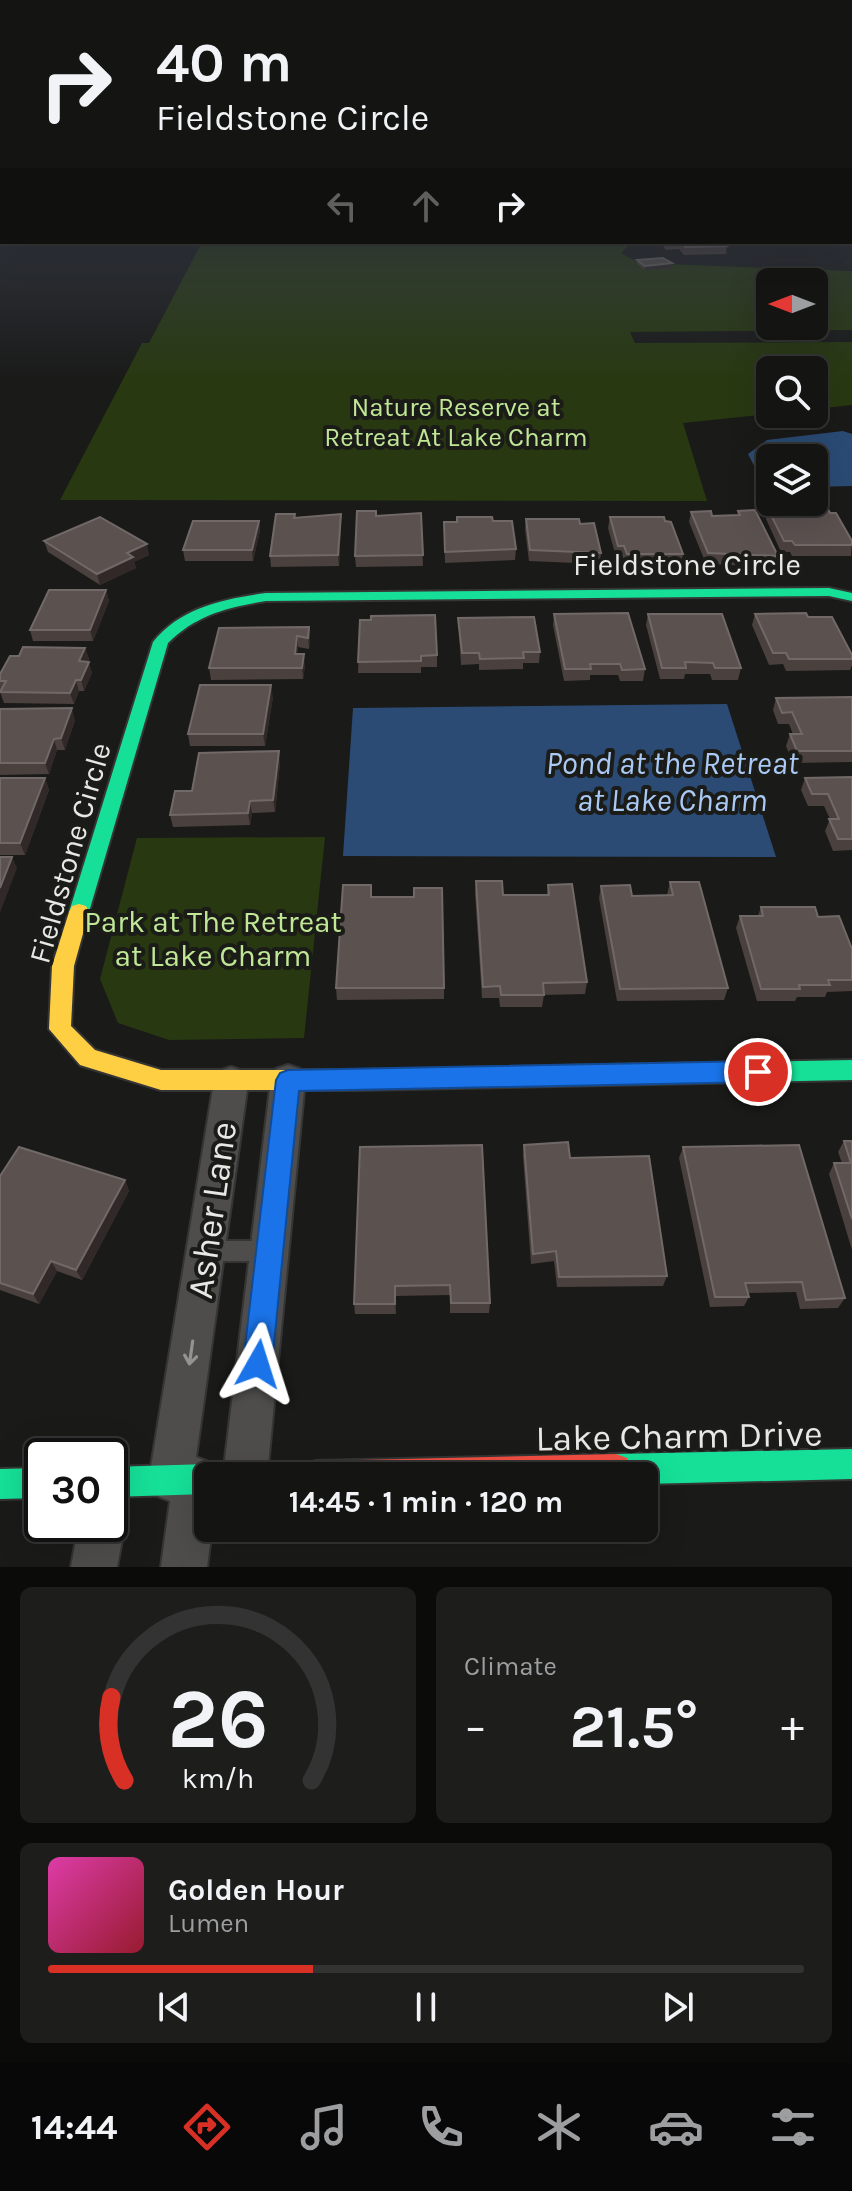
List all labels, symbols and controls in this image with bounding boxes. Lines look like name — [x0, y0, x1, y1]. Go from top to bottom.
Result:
text: 40 m — [156, 30, 292, 95]
icon: right — [24, 32, 128, 136]
text: Fieldstone Circle — [156, 97, 429, 139]
icon: left — [320, 184, 364, 228]
icon: ahead — [404, 184, 448, 228]
icon: right — [488, 184, 532, 228]
north arrow — [756, 268, 828, 340]
map controls — [756, 268, 828, 516]
button: search — [756, 356, 828, 428]
park label: Nature Reserve at Retreat At Lake Charm — [324, 392, 588, 453]
button: layers — [756, 444, 828, 516]
street label: Fieldstone Circle — [573, 547, 801, 583]
street label: Fieldstone Circle — [21, 739, 119, 967]
water label: Pond at the Retreat at Lake Charm — [546, 745, 800, 819]
park label: Park at The Retreat at Lake Charm — [84, 904, 342, 974]
pin — [724, 1038, 792, 1106]
icon: arrive — [736, 1050, 780, 1094]
street label: Asher Lane — [179, 1119, 245, 1301]
position arrow — [216, 1322, 300, 1406]
one-way arrow — [182, 1340, 197, 1365]
street label: Lake Charm Drive — [535, 1412, 823, 1460]
speed limit sign: 30 — [24, 1438, 128, 1542]
text: 14:45 · 1 min · 120 m — [289, 1484, 563, 1520]
text: Climate — [464, 1651, 557, 1682]
text: 26 — [168, 1671, 268, 1768]
text: 21.5° — [570, 1692, 698, 1762]
text: − — [464, 1701, 487, 1752]
text: + — [781, 1701, 804, 1752]
text: km/h — [182, 1762, 254, 1795]
text: Golden Hour — [168, 1872, 344, 1908]
text: Lumen — [168, 1908, 249, 1939]
icon: previous — [152, 1985, 196, 2029]
icon: pause — [404, 1985, 448, 2029]
icon: next — [656, 1985, 700, 2029]
icon: directions — [179, 2099, 235, 2155]
icon: music — [296, 2099, 352, 2155]
icon: phone — [413, 2099, 469, 2155]
icon: climate — [531, 2099, 587, 2155]
icon: car — [648, 2099, 704, 2155]
icon: filters — [765, 2099, 821, 2155]
text: 14:44 — [31, 2106, 117, 2148]

